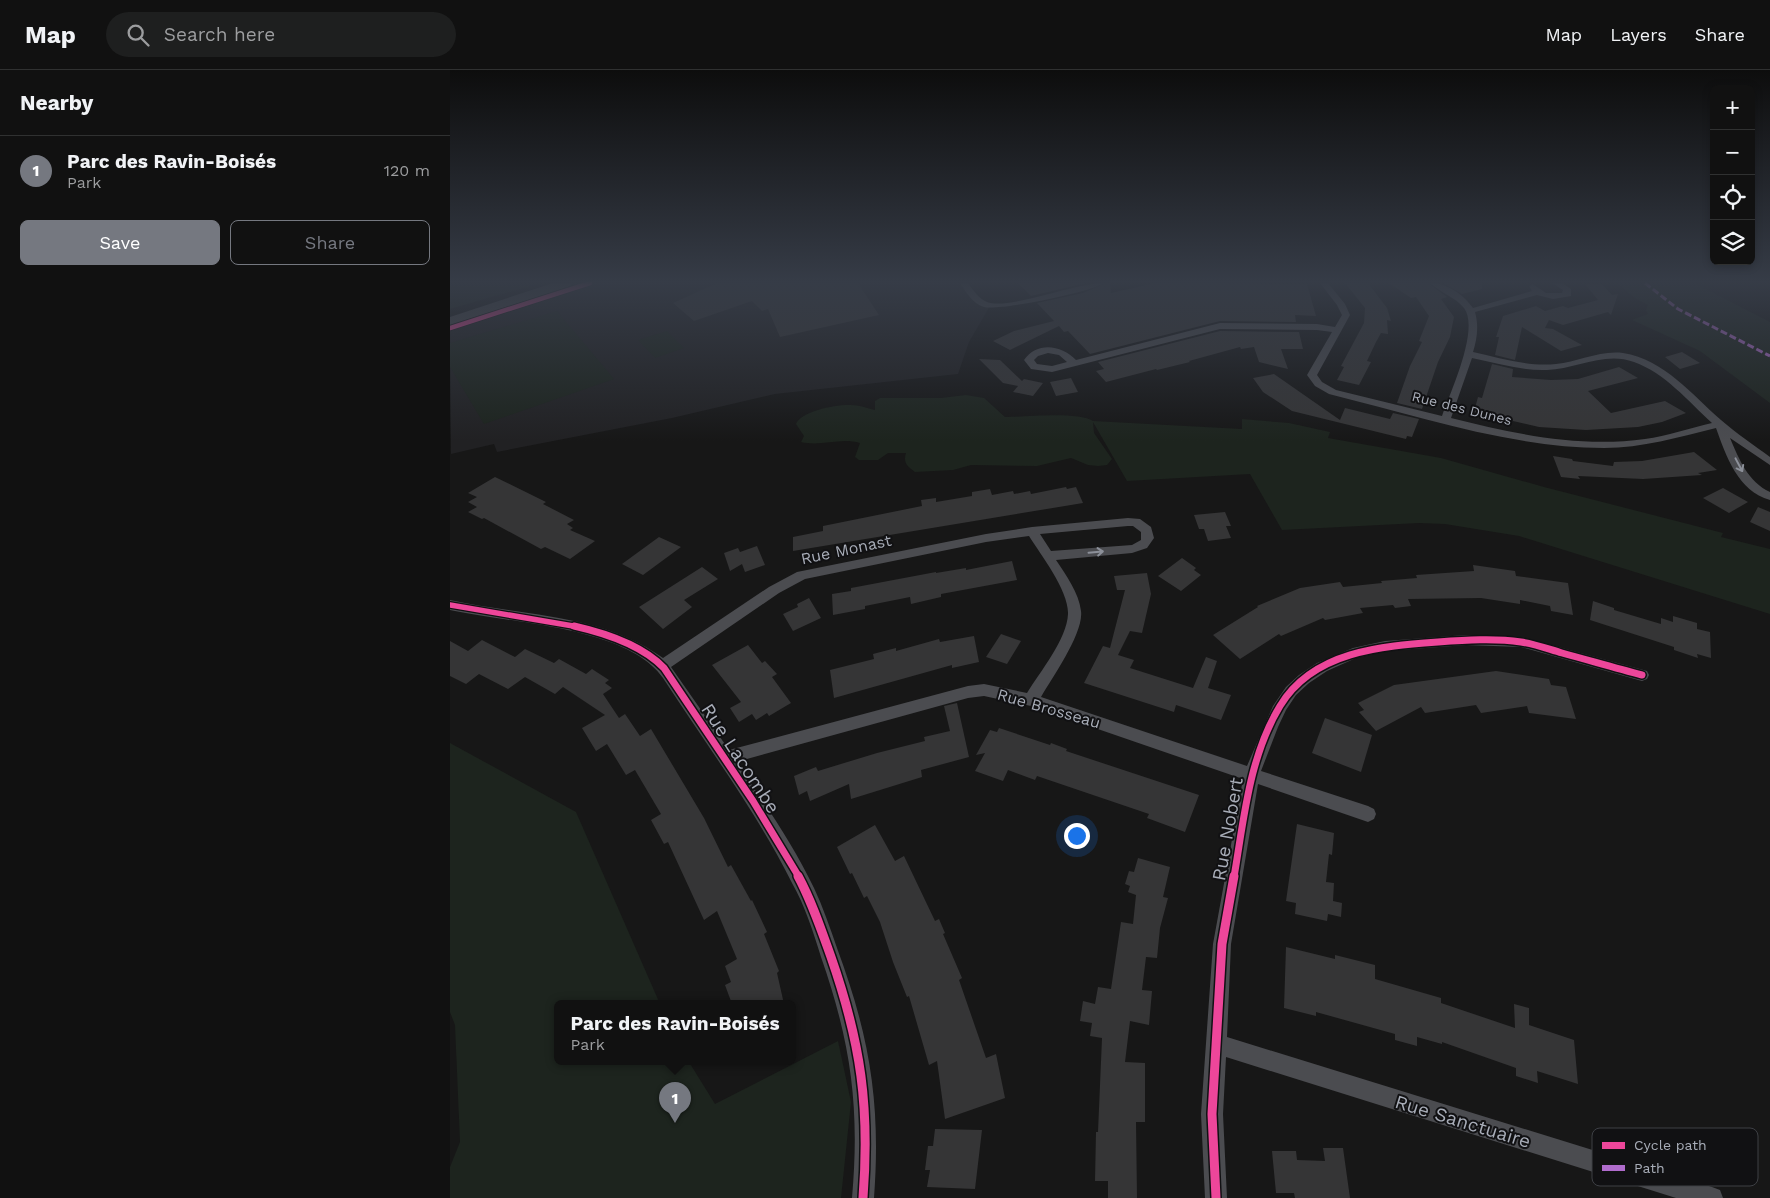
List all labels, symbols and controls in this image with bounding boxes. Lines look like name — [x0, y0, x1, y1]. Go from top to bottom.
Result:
search box — [106, 12, 456, 57]
text: Map — [25, 21, 76, 49]
icon: search — [124, 21, 152, 49]
text: Search here — [164, 23, 275, 46]
text: Map — [1545, 24, 1582, 45]
text: Layers — [1610, 24, 1667, 45]
text: Share — [1695, 24, 1745, 45]
map controls — [1710, 85, 1755, 265]
button: + — [1710, 85, 1755, 130]
text: Nearby — [20, 90, 93, 115]
button: − — [1710, 130, 1755, 175]
text: Parc des Ravin-Boisés — [67, 150, 276, 173]
text: 1 — [33, 161, 39, 180]
text: 120 m — [384, 161, 430, 180]
text: Park — [67, 173, 101, 192]
button: locate — [1710, 175, 1755, 220]
button: Save — [20, 220, 220, 265]
button: Share — [230, 220, 430, 265]
button: layers — [1710, 220, 1755, 265]
street label: Rue des Dunes — [1410, 388, 1514, 428]
one-way arrow — [1734, 458, 1744, 472]
street label: Rue Monast — [799, 531, 893, 568]
one-way arrow — [1087, 547, 1103, 557]
street label: Rue Brosseau — [995, 685, 1103, 732]
street label: Rue Lacombe — [696, 699, 785, 818]
street label: Rue Nobert — [1207, 775, 1248, 883]
your location — [1064, 823, 1090, 849]
popup — [554, 1000, 796, 1065]
text: Parc des Ravin-Boisés — [570, 1012, 780, 1035]
text: Park — [570, 1035, 605, 1054]
pin: 1 — [659, 1082, 691, 1123]
street label: Rue Sanctuaire — [1392, 1090, 1533, 1153]
legend — [1592, 1128, 1758, 1186]
text: Cycle path — [1634, 1137, 1707, 1153]
text: Path — [1634, 1160, 1665, 1176]

